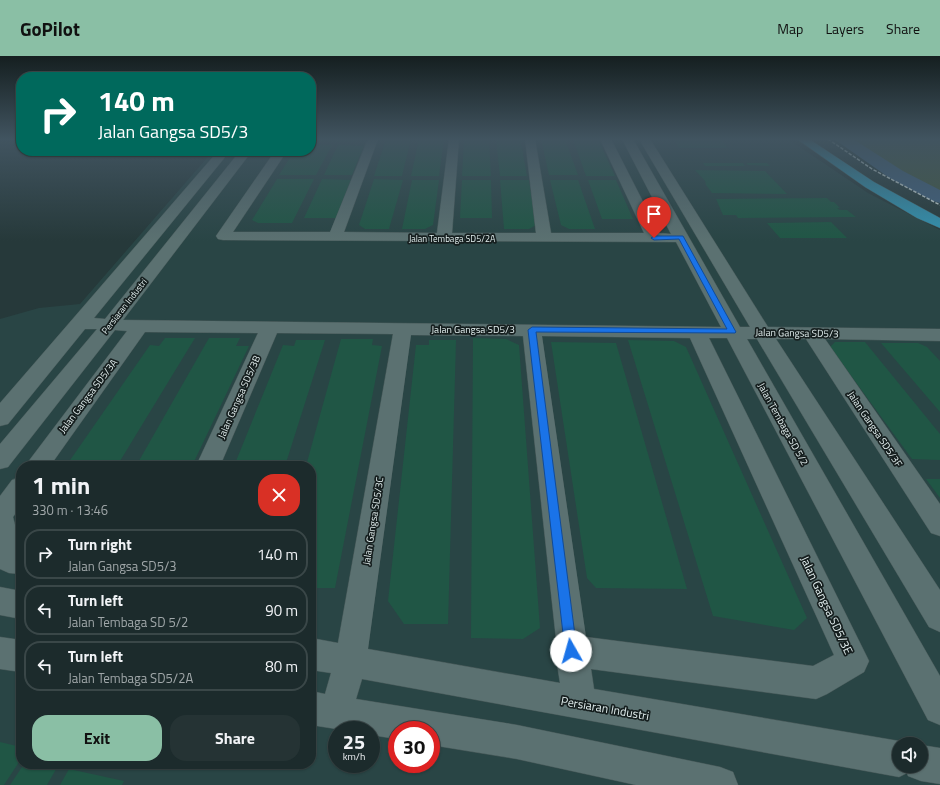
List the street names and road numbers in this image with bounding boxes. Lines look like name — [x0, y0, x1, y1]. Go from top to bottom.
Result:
street label: Jalan Tembaga SD5/2A — [409, 232, 496, 245]
street label: Persiaran Industri — [98, 276, 150, 336]
street label: Jalan Gangsa SD5/3 — [431, 322, 515, 337]
street label: Jalan Gangsa SD5/3 — [755, 325, 839, 341]
street label: Jalan Gangsa SD5/3B — [214, 353, 264, 441]
street label: Jalan Gangsa SD5/3A — [55, 356, 121, 436]
street label: Jalan Tembaga SD 5/2 — [754, 380, 812, 468]
street label: Jalan Gangsa SD5/3F — [844, 388, 906, 470]
street label: Jalan Gangsa SD5/3C — [359, 475, 387, 566]
street label: Jalan Gangsa SD5/3E — [796, 553, 858, 658]
street label: Persiaran Industri — [559, 691, 651, 725]

